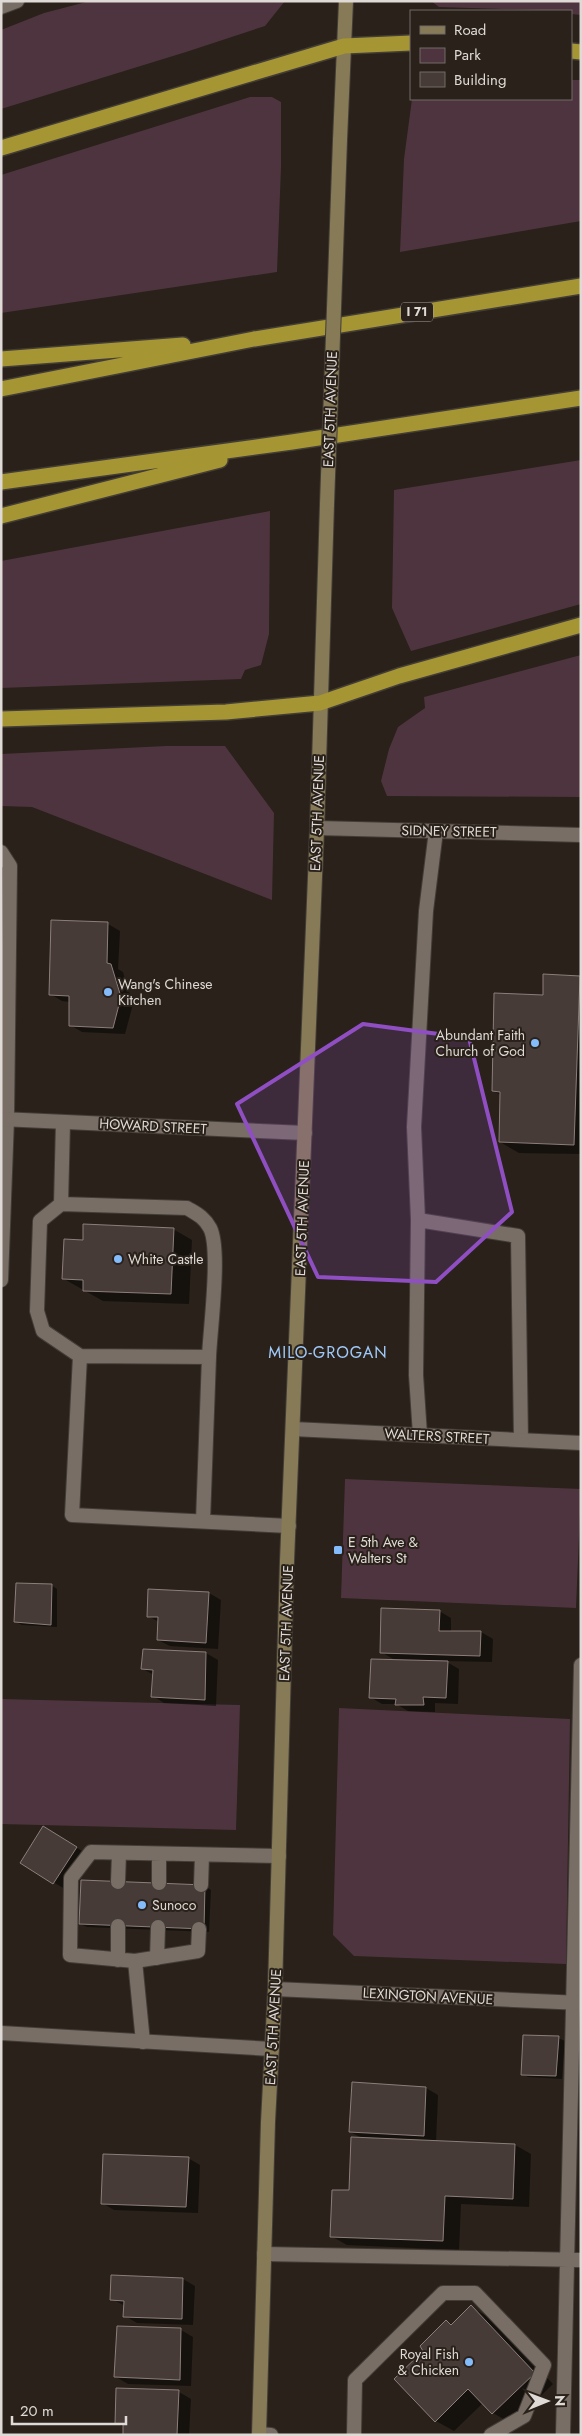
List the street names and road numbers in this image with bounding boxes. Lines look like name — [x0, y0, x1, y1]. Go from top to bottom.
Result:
road number: I 71 — [401, 302, 433, 322]
street label: EAST 5TH AVENUE — [318, 351, 342, 467]
street label: EAST 5TH AVENUE — [305, 755, 329, 871]
street label: SIDNEY STREET — [401, 820, 497, 842]
street label: HOWARD STREET — [99, 1113, 208, 1139]
street label: EAST 5TH AVENUE — [290, 1160, 314, 1276]
street label: WALTERS STREET — [384, 1423, 490, 1449]
street label: EAST 5TH AVENUE — [274, 1565, 298, 1681]
street label: EAST 5TH AVENUE — [260, 1969, 286, 2085]
street label: LEXINGTON AVENUE — [362, 1983, 494, 2009]

